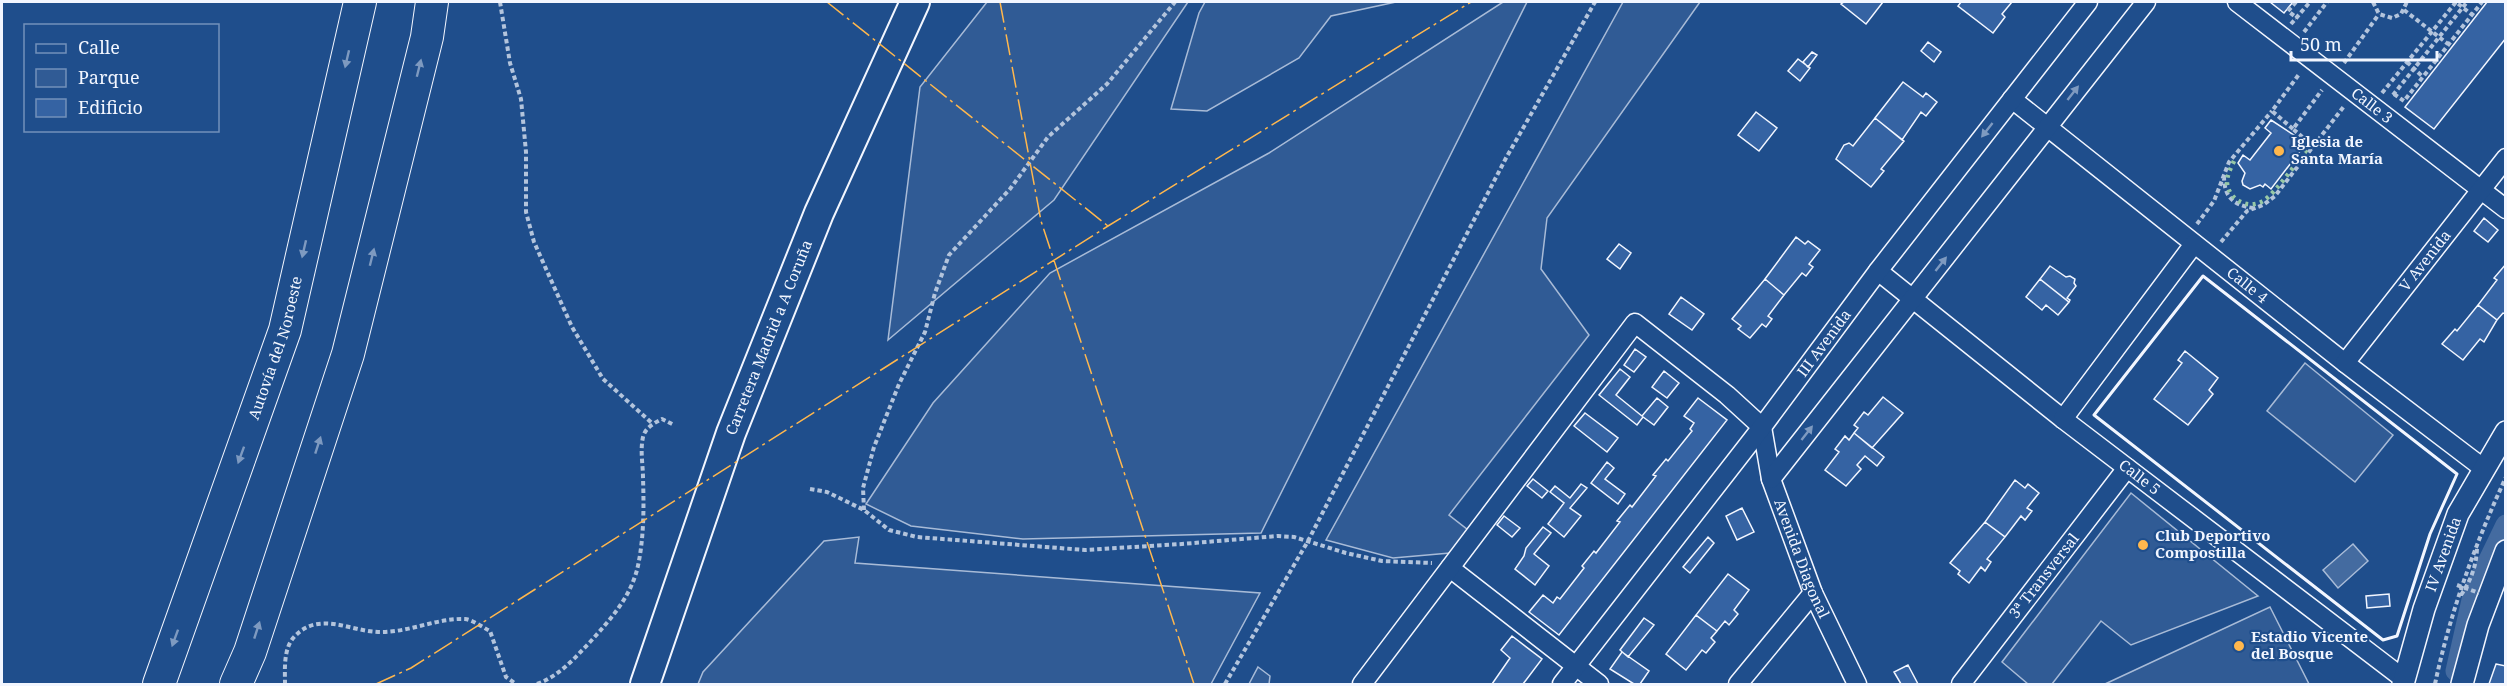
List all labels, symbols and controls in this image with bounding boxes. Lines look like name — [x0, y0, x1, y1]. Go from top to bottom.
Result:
legend — [24, 24, 219, 132]
scale bar — [2291, 24, 2436, 62]
text: 50 m — [2300, 32, 2342, 56]
text: Calle — [78, 35, 120, 59]
one-way arrow — [342, 49, 352, 68]
one-way arrow — [415, 59, 424, 77]
text: Parque — [78, 65, 140, 89]
street label: Calle 3 — [2347, 83, 2397, 127]
one-way arrow — [2067, 85, 2080, 101]
text: Edificio — [78, 95, 143, 119]
one-way arrow — [1982, 123, 1994, 138]
place label: Iglesia de Santa María — [2291, 131, 2383, 168]
marker: Iglesia de Santa María — [2272, 144, 2286, 158]
street label: V Avenida — [2394, 225, 2455, 295]
street label: Carretera Madrid a A Coruña — [720, 237, 816, 438]
one-way arrow — [298, 239, 308, 258]
one-way arrow — [367, 248, 377, 266]
one-way arrow — [1934, 256, 1946, 271]
street label: Calle 4 — [2223, 262, 2273, 308]
street label: Autovía del Noroeste — [243, 274, 306, 422]
street label: III Avenida — [1792, 305, 1855, 380]
one-way arrow — [1801, 426, 1813, 441]
one-way arrow — [313, 435, 323, 453]
one-way arrow — [235, 446, 245, 464]
street label: Calle 5 — [2115, 454, 2165, 499]
street label: Avenida Diagonal — [1770, 496, 1835, 621]
street label: IV Avenida — [2420, 514, 2465, 594]
place label: Club Deportivo Compostilla — [2155, 525, 2270, 562]
street label: 3ª Transversal — [2004, 529, 2083, 622]
marker: Club Deportivo Compostilla — [2136, 538, 2150, 552]
one-way arrow — [252, 621, 262, 639]
place label: Estadio Vicente del Bosque — [2251, 626, 2368, 663]
one-way arrow — [170, 630, 180, 648]
marker: Estadio Vicente del Bosque — [2232, 639, 2246, 653]

